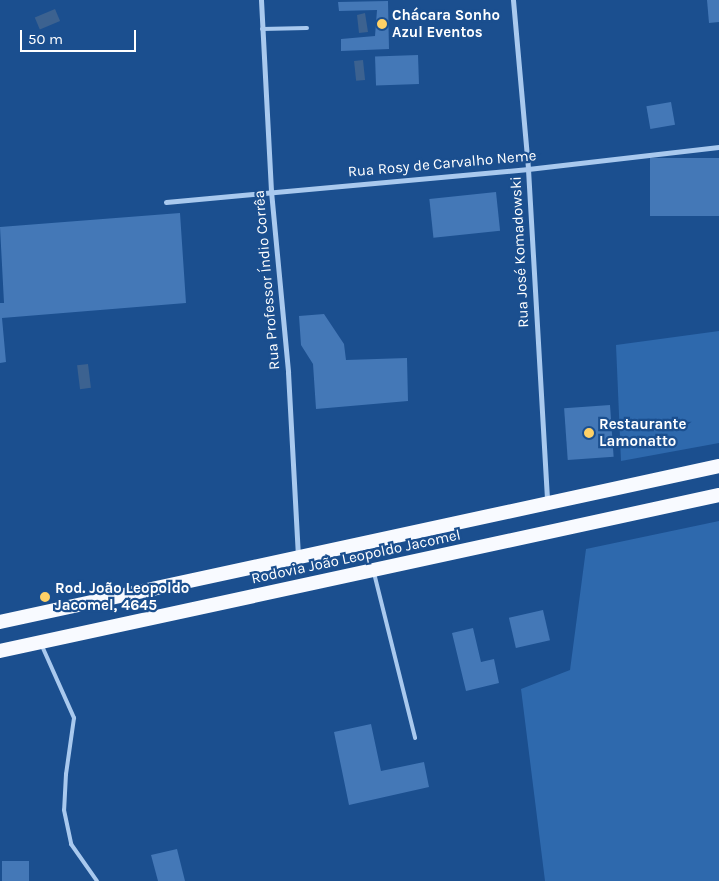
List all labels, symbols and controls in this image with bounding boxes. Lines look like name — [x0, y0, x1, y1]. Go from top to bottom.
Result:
place label: Chácara Sonho Azul Eventos — [392, 6, 500, 41]
marker: Chácara Sonho Azul Eventos — [376, 18, 388, 30]
scale bar — [22, 20, 139, 52]
text: 50 m — [28, 30, 63, 48]
street label: Rua Rosy de Carvalho Neme — [347, 147, 537, 181]
street label: Rua José Komadowski — [507, 176, 533, 328]
street label: Rua Professor Índio Corrêa — [250, 189, 284, 371]
place label: Restaurante Lamonatto — [599, 415, 686, 450]
marker: Restaurante Lamonatto — [583, 427, 595, 439]
street label: Rodovia João Leopoldo Jacomel — [250, 526, 462, 588]
place label: Rod. João Leopoldo Jacomel, 4645 — [55, 579, 189, 614]
marker: Rod. João Leopoldo Jacomel, 4645 — [39, 591, 51, 603]

